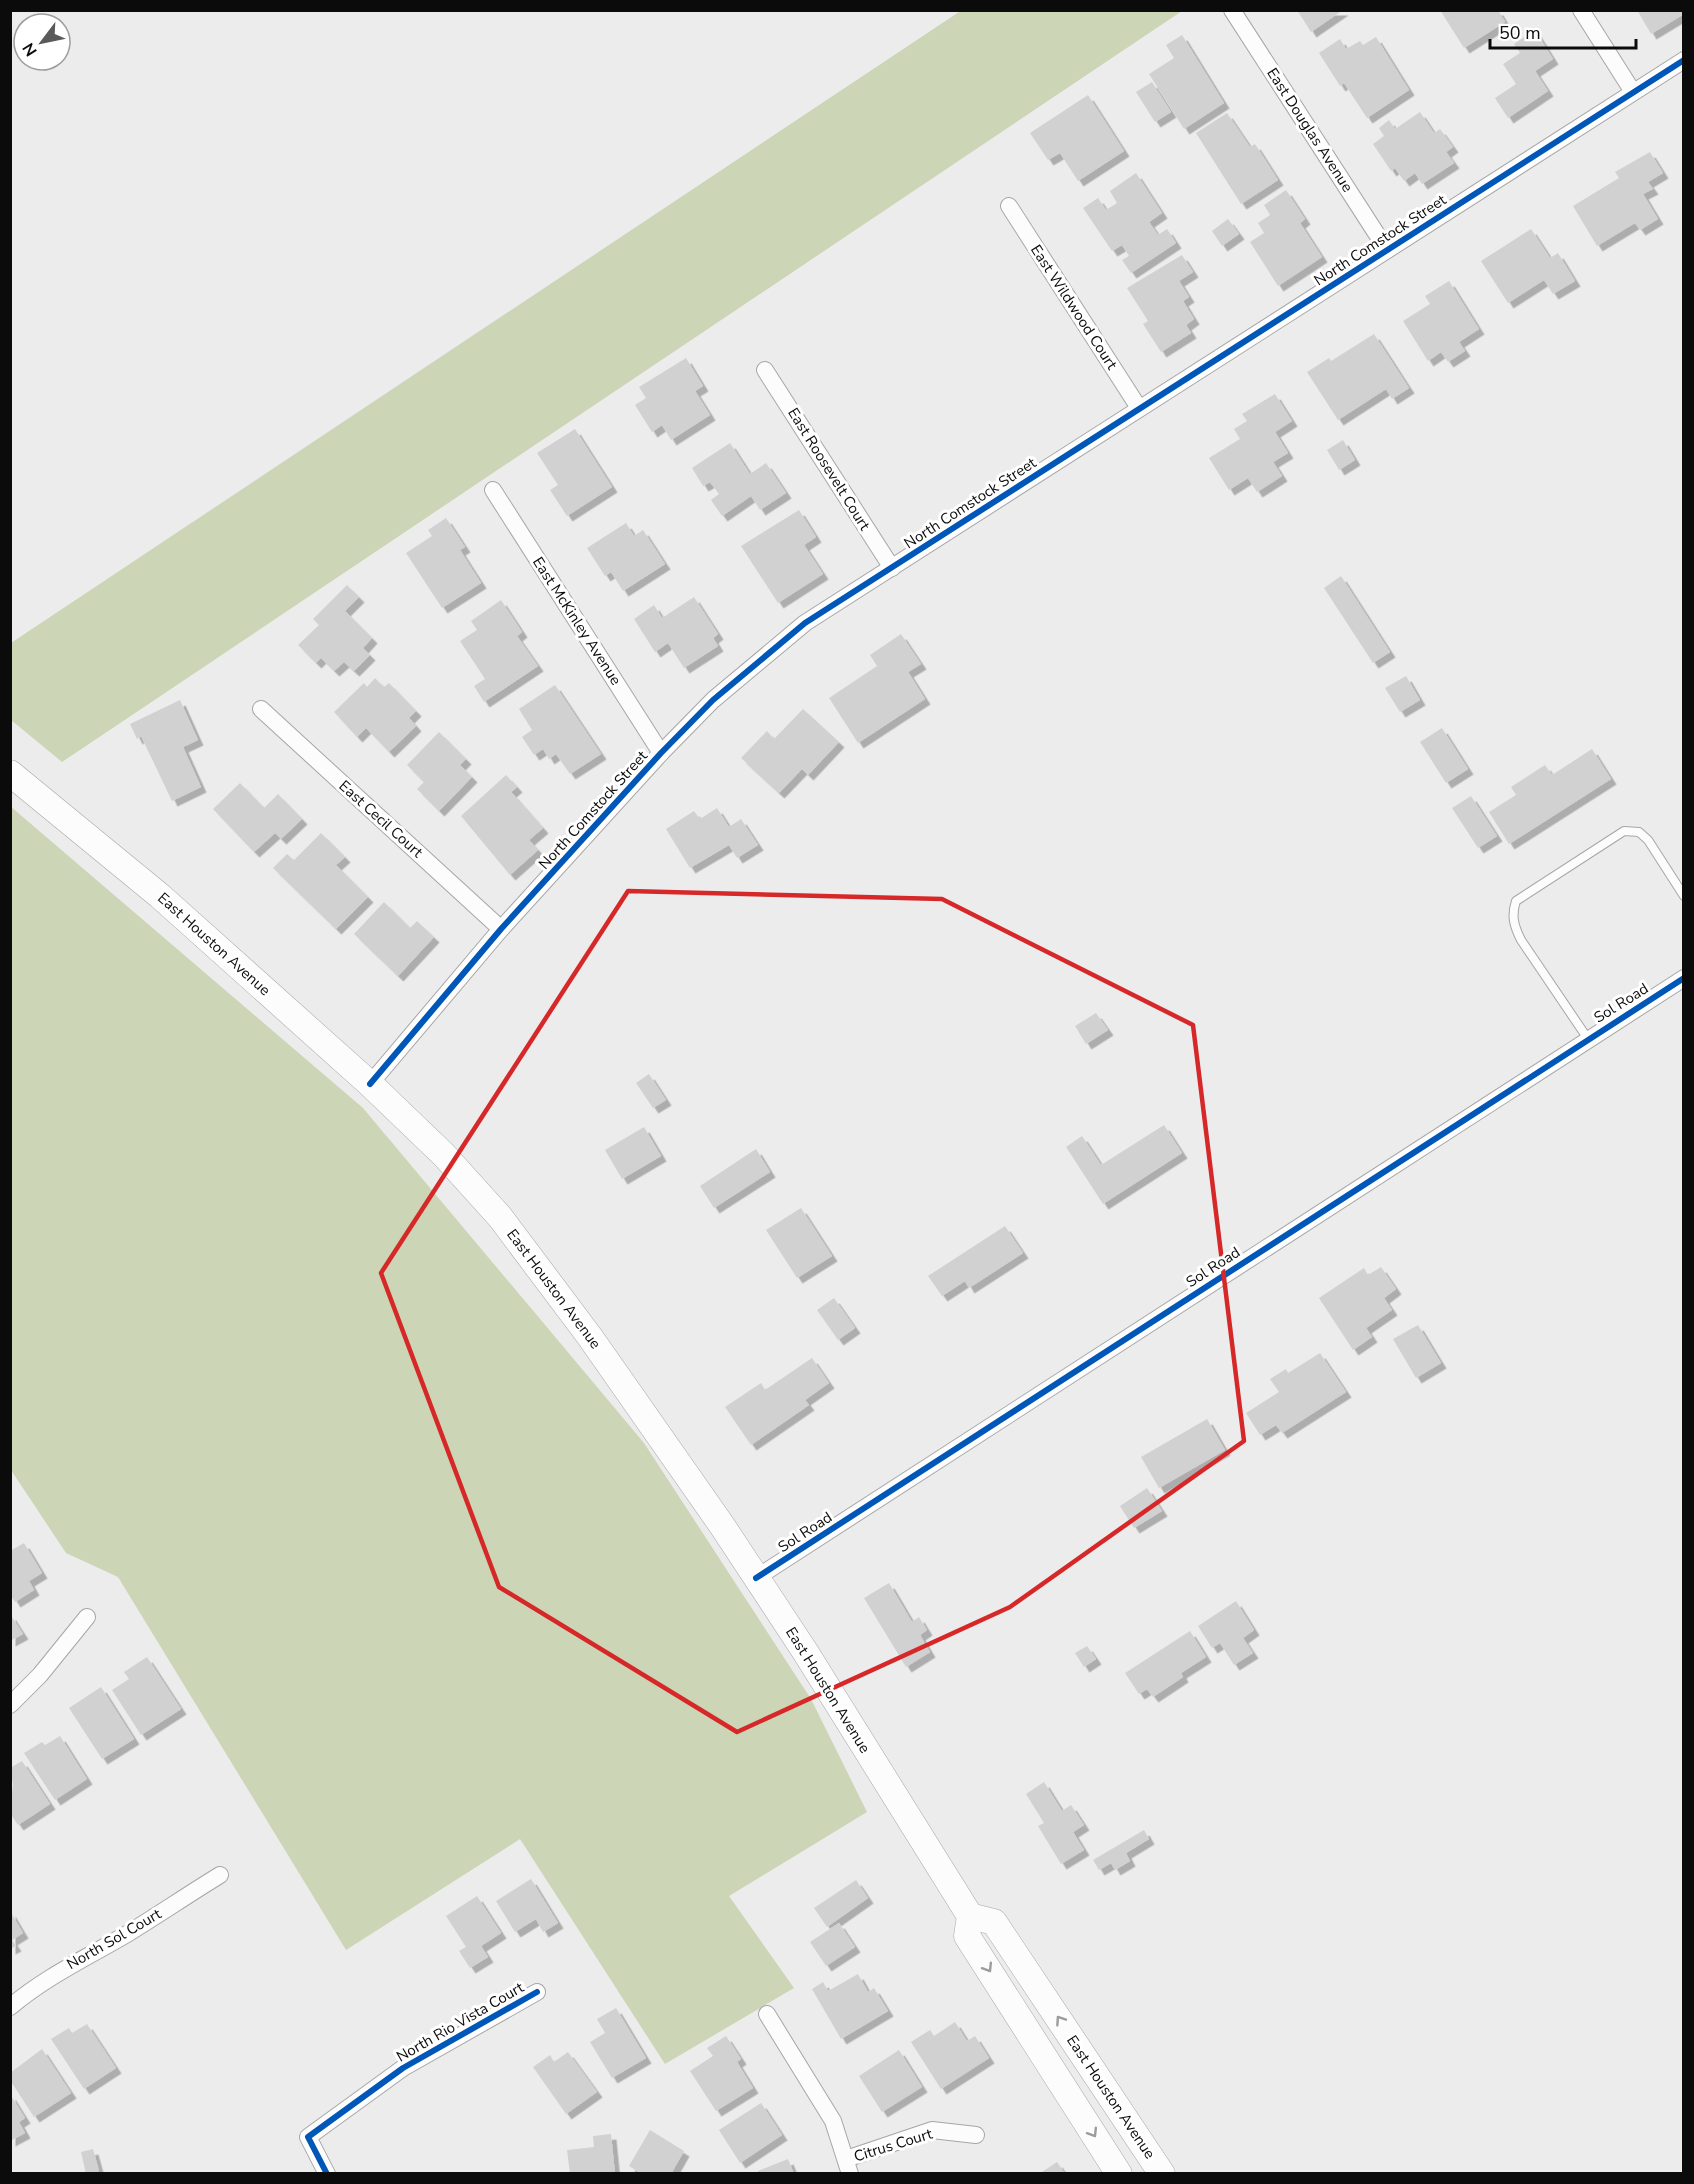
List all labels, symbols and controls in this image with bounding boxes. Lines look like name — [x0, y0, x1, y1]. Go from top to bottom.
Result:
north arrow — [12, 12, 72, 72]
scale bar — [1490, 12, 1636, 50]
text: 50 m — [1499, 21, 1541, 45]
text: N — [18, 39, 43, 60]
street label: East Douglas Avenue — [1262, 64, 1358, 196]
street label: North Comstock Street — [1310, 189, 1450, 290]
street label: East Wildwood Court — [1026, 241, 1122, 374]
street label: East Roosevelt Court — [783, 404, 875, 535]
street label: North Comstock Street — [900, 452, 1040, 553]
street label: East McKinley Avenue — [528, 553, 626, 689]
street label: North Comstock Street — [534, 746, 652, 874]
street label: East Cecil Court — [335, 776, 428, 863]
street label: East Houston Avenue — [153, 888, 275, 1000]
street label: Sol Road — [1590, 978, 1652, 1028]
street label: East Houston Avenue — [502, 1225, 606, 1353]
street label: Sol Road — [1182, 1242, 1244, 1292]
street label: Sol Road — [774, 1507, 836, 1557]
street label: East Houston Avenue — [781, 1623, 875, 1757]
street label: North Sol Court — [63, 1903, 166, 1974]
one-way arrow — [981, 1962, 992, 1973]
street label: North Rio Vista Court — [393, 1977, 528, 2067]
one-way arrow — [1056, 2016, 1067, 2027]
street label: East Houston Avenue — [1062, 2031, 1160, 2163]
street label: Citrus Court — [851, 2123, 935, 2166]
one-way arrow — [1085, 2127, 1097, 2137]

